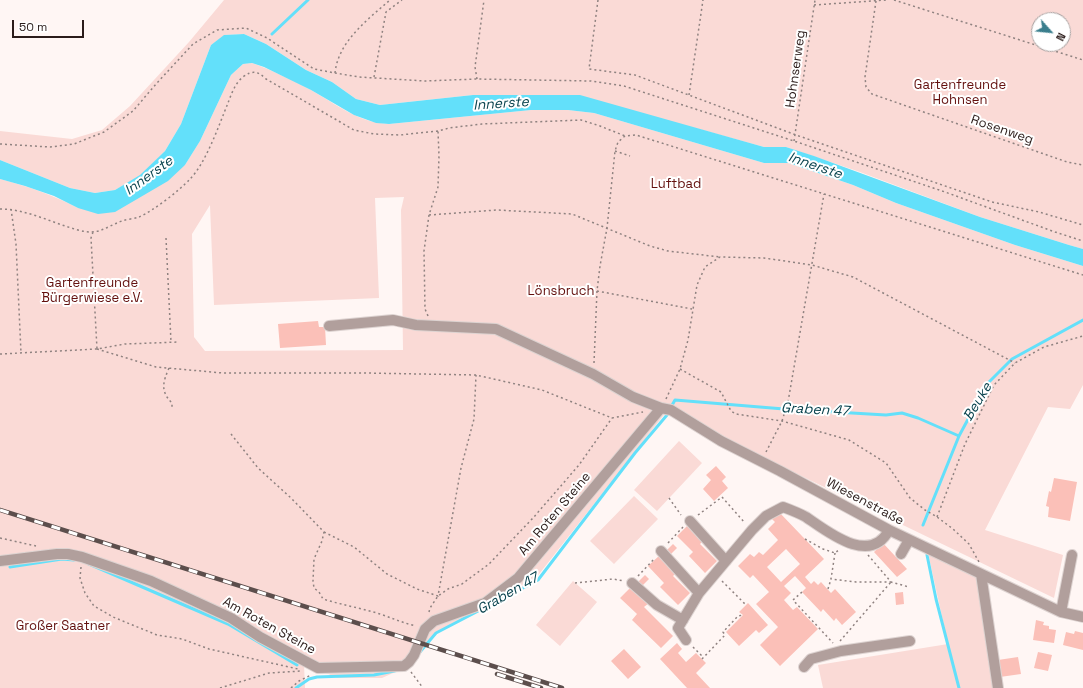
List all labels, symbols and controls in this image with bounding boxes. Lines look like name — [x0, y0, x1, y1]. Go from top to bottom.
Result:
scale bar — [14, 12, 86, 38]
north arrow — [1031, 12, 1071, 52]
text: 50 m — [19, 19, 47, 35]
street label: Hohnserweg — [783, 29, 809, 109]
text: N — [1053, 31, 1069, 43]
park label: Gartenfreunde Hohnsen — [914, 77, 1006, 108]
water label: Innerste — [473, 94, 529, 114]
street label: Rosenweg — [969, 112, 1035, 148]
water label: Innerste — [786, 149, 844, 183]
water label: Innerste — [122, 153, 176, 199]
park label: Luftbad — [651, 176, 701, 192]
park label: Gartenfreunde Bürgerwiese e.V. — [41, 275, 143, 306]
park label: Lönsbruch — [528, 283, 594, 299]
water label: Beuke — [960, 380, 996, 424]
water label: Graben 47 — [781, 400, 849, 420]
street label: Am Roten Steine — [516, 469, 594, 559]
street label: Wiesenstraße — [824, 475, 906, 529]
water label: Graben 47 — [474, 570, 542, 618]
street label: Am Roten Steine — [220, 594, 318, 658]
park label: Großer Saatner — [16, 618, 110, 634]

